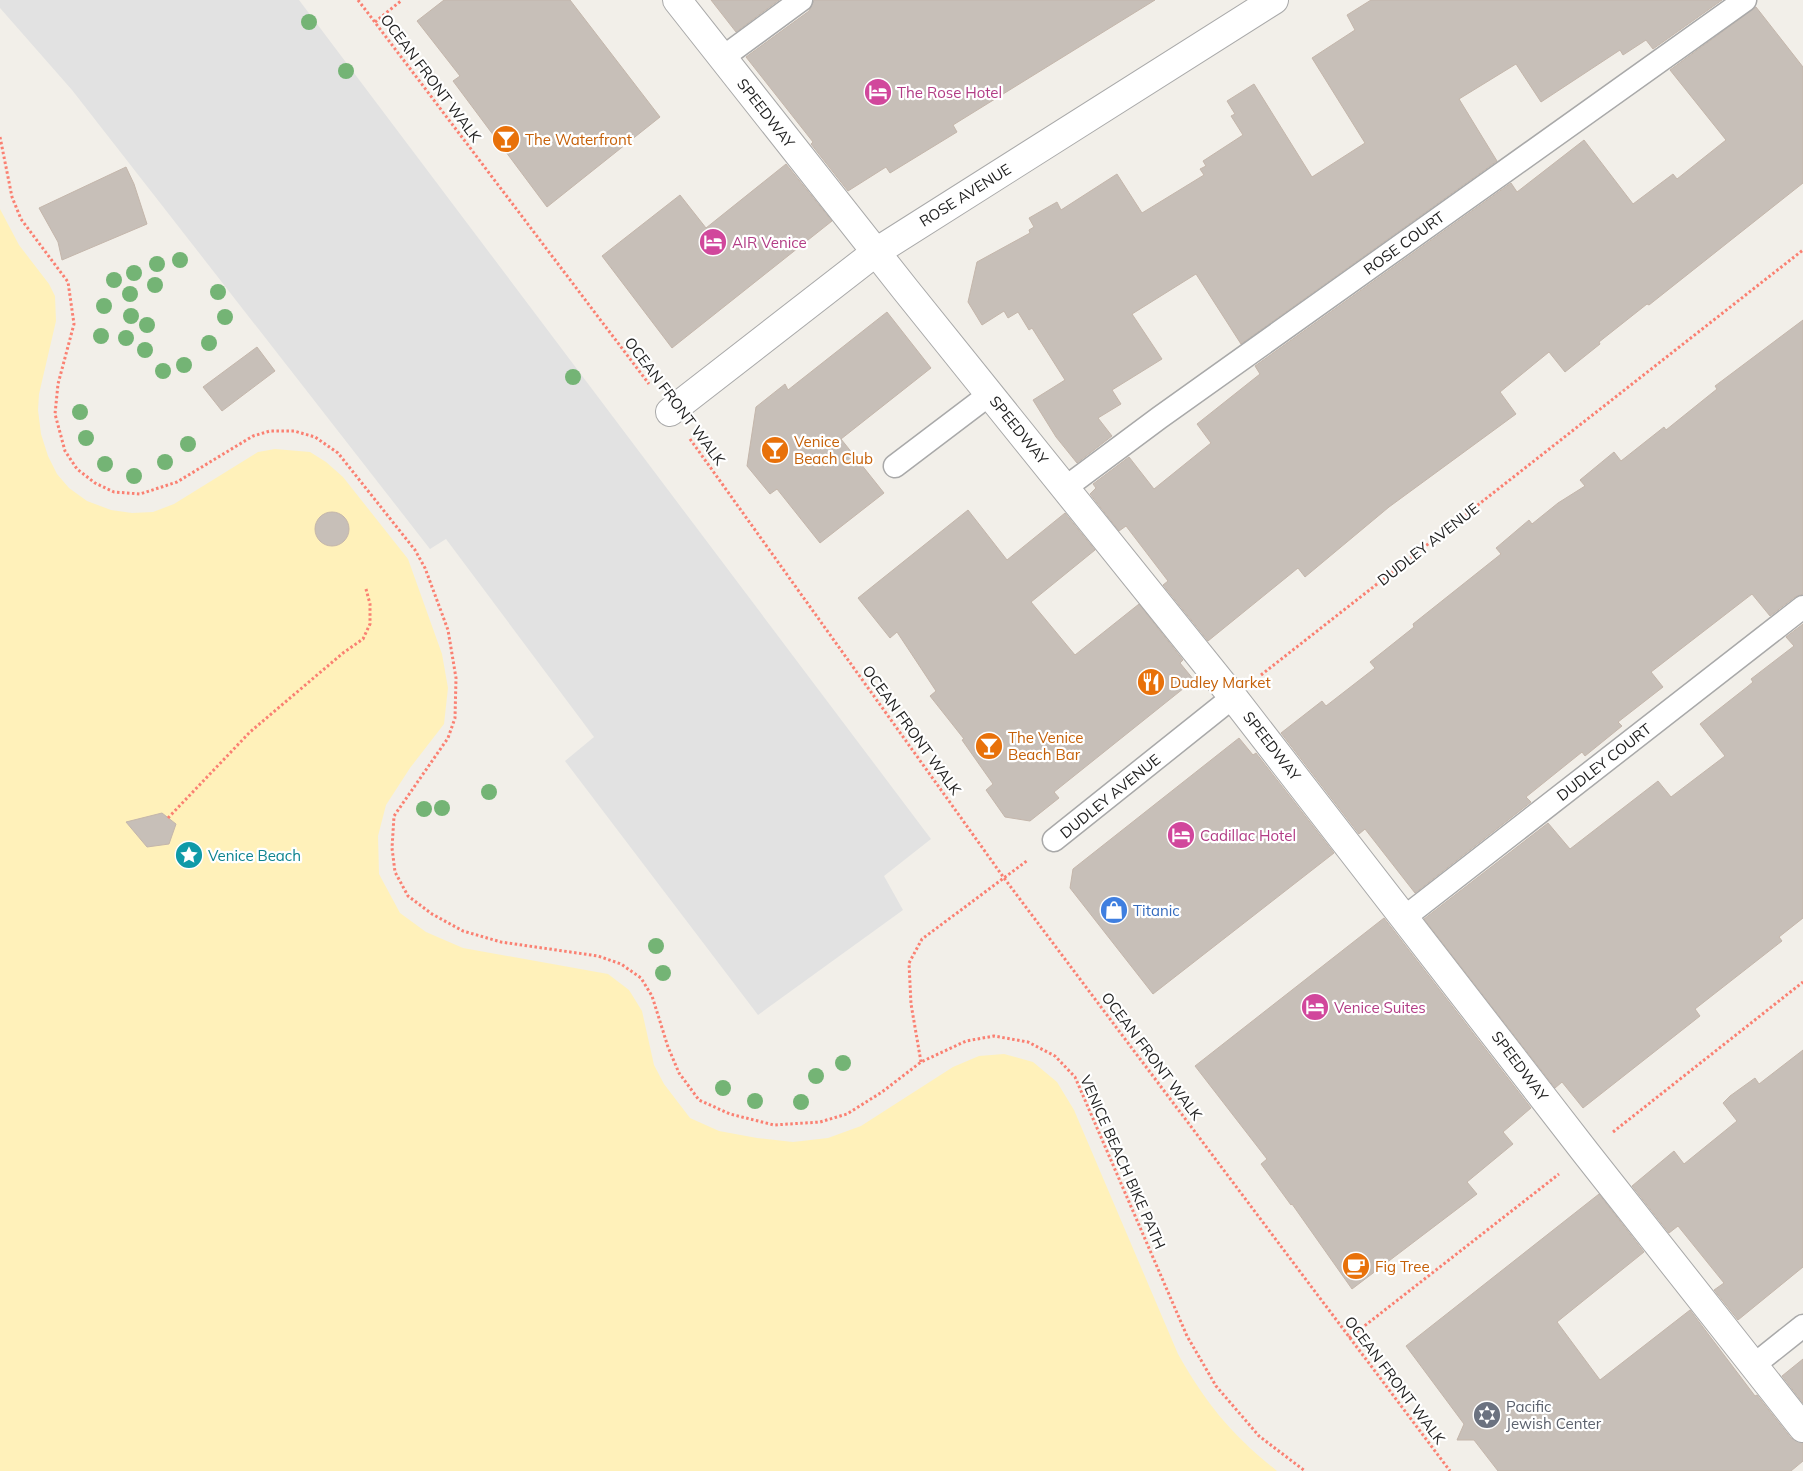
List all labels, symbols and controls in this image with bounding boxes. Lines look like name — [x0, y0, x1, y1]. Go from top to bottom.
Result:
street label: OCEAN FRONT WALK — [377, 10, 486, 146]
street label: SPEEDWAY — [733, 75, 799, 152]
hotel icon: The Rose Hotel — [863, 77, 893, 107]
place label: The Rose Hotel — [897, 83, 1002, 102]
bar icon: The Waterfront — [491, 124, 521, 154]
place label: The Waterfront — [525, 130, 632, 149]
street label: ROSE AVENUE — [916, 159, 1014, 231]
street label: ROSE COURT — [1360, 207, 1448, 279]
hotel icon: AIR Venice — [698, 227, 728, 257]
place label: AIR Venice — [732, 233, 807, 252]
street label: OCEAN FRONT WALK — [621, 333, 730, 469]
street label: SPEEDWAY — [986, 392, 1053, 469]
place label: Venice Beach Club — [794, 432, 873, 468]
bar icon: Venice Beach Club — [760, 435, 790, 465]
street label: DUDLEY AVENUE — [1373, 498, 1483, 590]
street label: OCEAN FRONT WALK — [859, 661, 966, 799]
restaurant icon: Dudley Market — [1136, 667, 1166, 697]
place label: Dudley Market — [1170, 673, 1271, 692]
street label: SPEEDWAY — [1239, 708, 1305, 785]
street label: DUDLEY COURT — [1553, 719, 1655, 805]
place label: The Venice Beach Bar — [1008, 728, 1083, 764]
bar icon: The Venice Beach Bar — [974, 731, 1004, 761]
street label: DUDLEY AVENUE — [1056, 750, 1164, 842]
hotel icon: Cadillac Hotel — [1166, 820, 1196, 850]
place label: Cadillac Hotel — [1200, 826, 1296, 845]
place icon: Venice Beach — [174, 840, 204, 870]
place label: Venice Beach — [208, 846, 301, 865]
shop icon: Titanic — [1099, 895, 1129, 925]
place label: Titanic — [1133, 901, 1180, 920]
street label: OCEAN FRONT WALK — [1098, 988, 1207, 1124]
hotel icon: Venice Suites — [1300, 992, 1330, 1022]
place label: Venice Suites — [1334, 998, 1426, 1017]
street label: SPEEDWAY — [1488, 1027, 1553, 1105]
street label: VENICE BEACH BIKE PATH — [1076, 1072, 1170, 1252]
cafe icon: Fig Tree — [1341, 1251, 1371, 1281]
place label: Fig Tree — [1375, 1257, 1430, 1276]
street label: OCEAN FRONT WALK — [1341, 1312, 1450, 1448]
place label: Pacific Jewish Center — [1506, 1397, 1602, 1433]
synagogue icon: Pacific Jewish Center — [1472, 1400, 1502, 1430]

